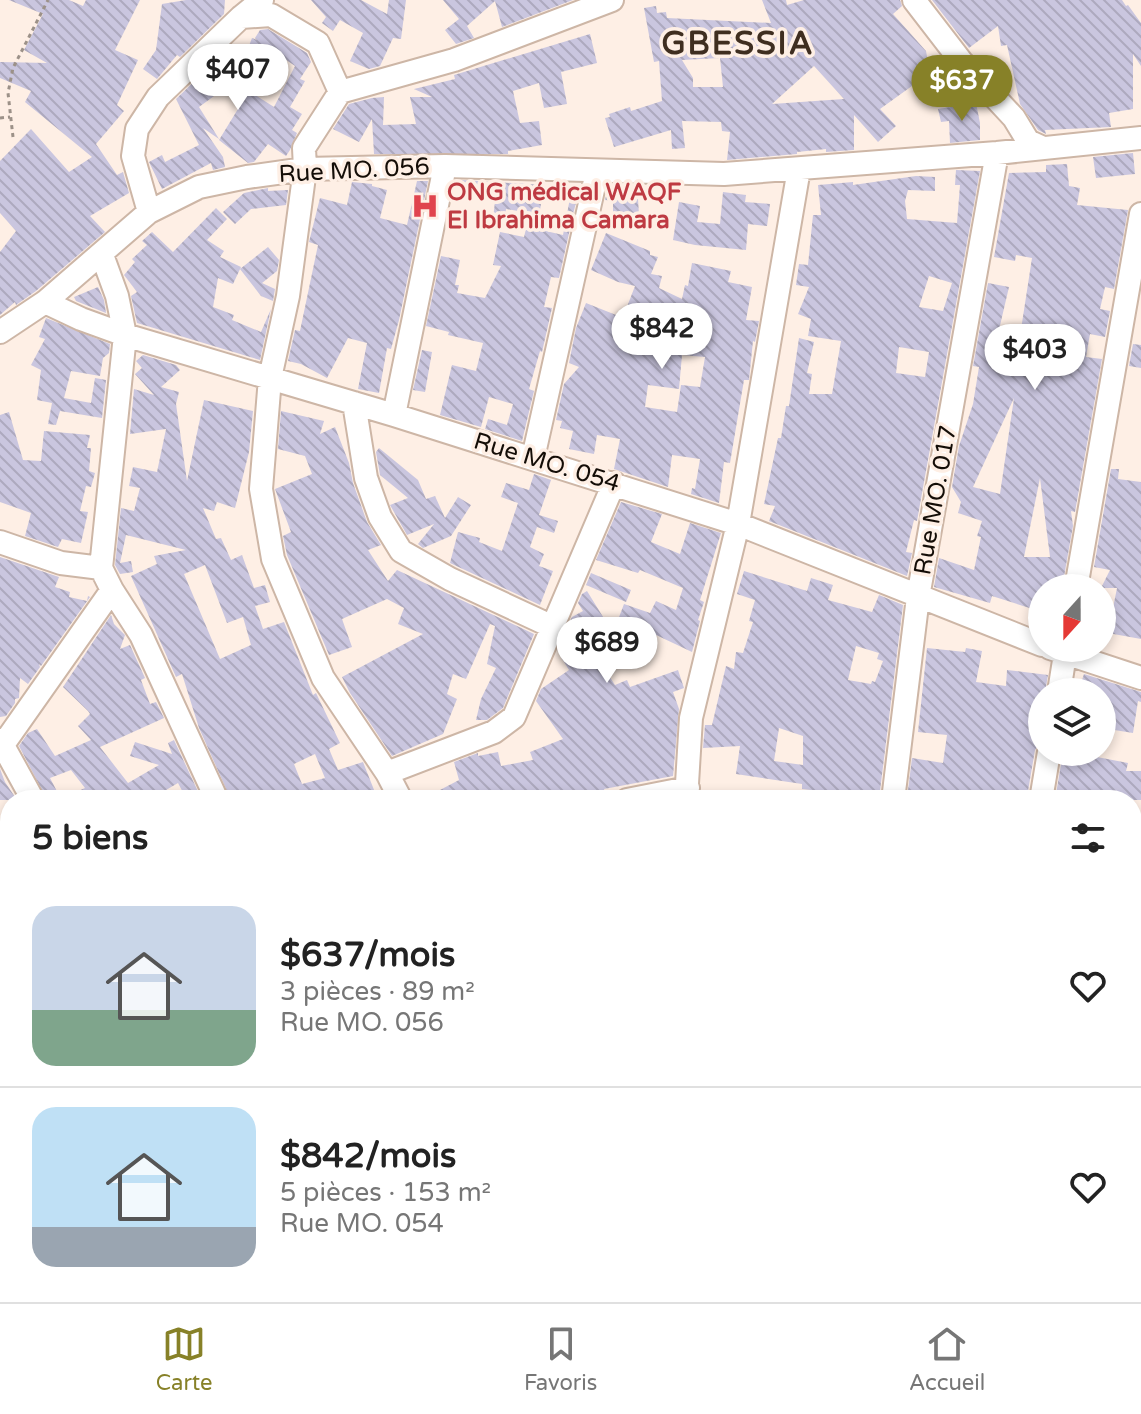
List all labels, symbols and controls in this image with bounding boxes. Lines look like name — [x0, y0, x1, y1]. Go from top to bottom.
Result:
district label: GBESSIA — [661, 25, 815, 63]
pin: $407 — [191, 44, 285, 112]
text: $407 — [205, 54, 271, 85]
pin: $637 — [915, 55, 1009, 123]
text: $637 — [929, 65, 995, 96]
street label: Rue MO. 056 — [278, 152, 430, 189]
place label: ONG médical WAQF El Ibrahima Camara — [447, 178, 682, 235]
hospital icon: ONG médical WAQF El Ibrahima Camara — [410, 191, 440, 221]
pin: $842 — [615, 303, 709, 371]
text: $842 — [629, 313, 695, 344]
pin: $403 — [988, 324, 1082, 392]
text: $403 — [1002, 334, 1068, 365]
street label: Rue MO. 017 — [908, 423, 963, 577]
street label: Rue MO. 054 — [470, 426, 623, 498]
north arrow — [1028, 574, 1116, 662]
map controls — [1028, 574, 1116, 766]
pin: $689 — [560, 617, 654, 685]
text: $689 — [574, 627, 640, 658]
button: layers — [1028, 678, 1116, 766]
icon: filters — [1066, 816, 1110, 860]
text: 5 biens — [32, 818, 148, 859]
text: $637/mois — [280, 935, 455, 976]
icon: home — [96, 938, 192, 1034]
icon: heart — [1066, 964, 1110, 1008]
text: 3 pièces · 89 m² — [280, 976, 475, 1007]
text: Rue MO. 056 — [280, 1007, 444, 1038]
text: $842/mois — [280, 1136, 456, 1177]
icon: home — [96, 1139, 192, 1235]
icon: heart — [1066, 1165, 1110, 1209]
text: 5 pièces · 153 m² — [280, 1177, 491, 1208]
text: Rue MO. 054 — [280, 1208, 444, 1239]
tab: Carte — [156, 1322, 213, 1396]
tab: Favoris — [524, 1322, 597, 1396]
tab: Accueil — [909, 1322, 985, 1396]

